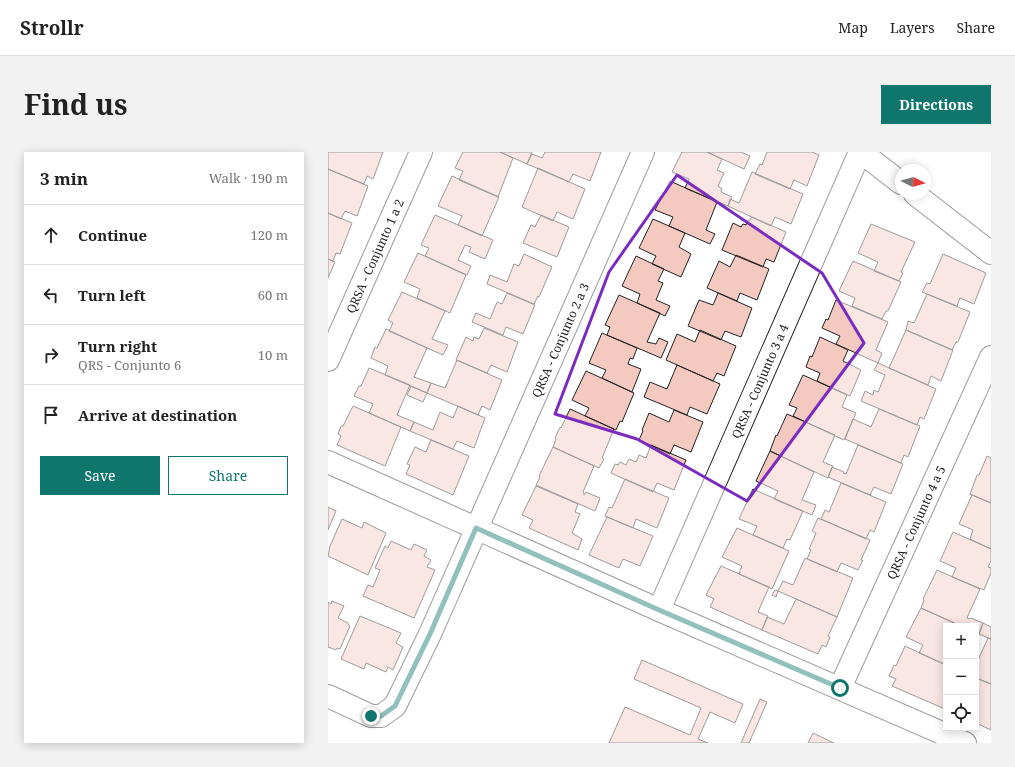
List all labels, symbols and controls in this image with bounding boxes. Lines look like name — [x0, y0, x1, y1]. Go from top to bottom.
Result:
text: Strollr — [20, 15, 84, 41]
text: Map — [838, 18, 868, 37]
text: Layers — [890, 18, 935, 37]
text: Share — [957, 18, 995, 37]
text: Find us — [24, 85, 128, 123]
button: Directions — [881, 85, 991, 124]
north arrow — [895, 164, 931, 200]
text: 3 min — [40, 167, 88, 190]
text: Walk · 190 m — [209, 169, 288, 187]
street label: QRSA - Conjunto 1 a 2 — [342, 196, 407, 316]
icon: ahead — [40, 224, 62, 246]
text: Continue — [78, 225, 147, 245]
text: 120 m — [251, 226, 288, 244]
street label: QRSA - Conjunto 2 a 3 — [527, 280, 593, 400]
icon: left — [40, 284, 62, 306]
text: Turn left — [78, 285, 146, 305]
text: 60 m — [258, 286, 288, 304]
street label: QRSA - Conjunto 3 a 4 — [727, 321, 792, 441]
text: Turn right — [78, 336, 157, 356]
icon: right — [40, 344, 62, 366]
text: 10 m — [258, 346, 288, 364]
text: QRS - Conjunto 6 — [78, 356, 181, 374]
icon: arrive — [40, 404, 62, 426]
text: Arrive at destination — [78, 405, 237, 425]
button: Save — [40, 456, 160, 495]
button: Share — [168, 456, 288, 495]
street label: QRSA - Conjunto 4 a 5 — [882, 463, 949, 582]
map controls — [943, 623, 979, 731]
button: + — [943, 623, 979, 659]
button: − — [943, 659, 979, 695]
route start — [831, 679, 849, 697]
button: locate — [943, 695, 979, 731]
route end — [362, 707, 380, 725]

